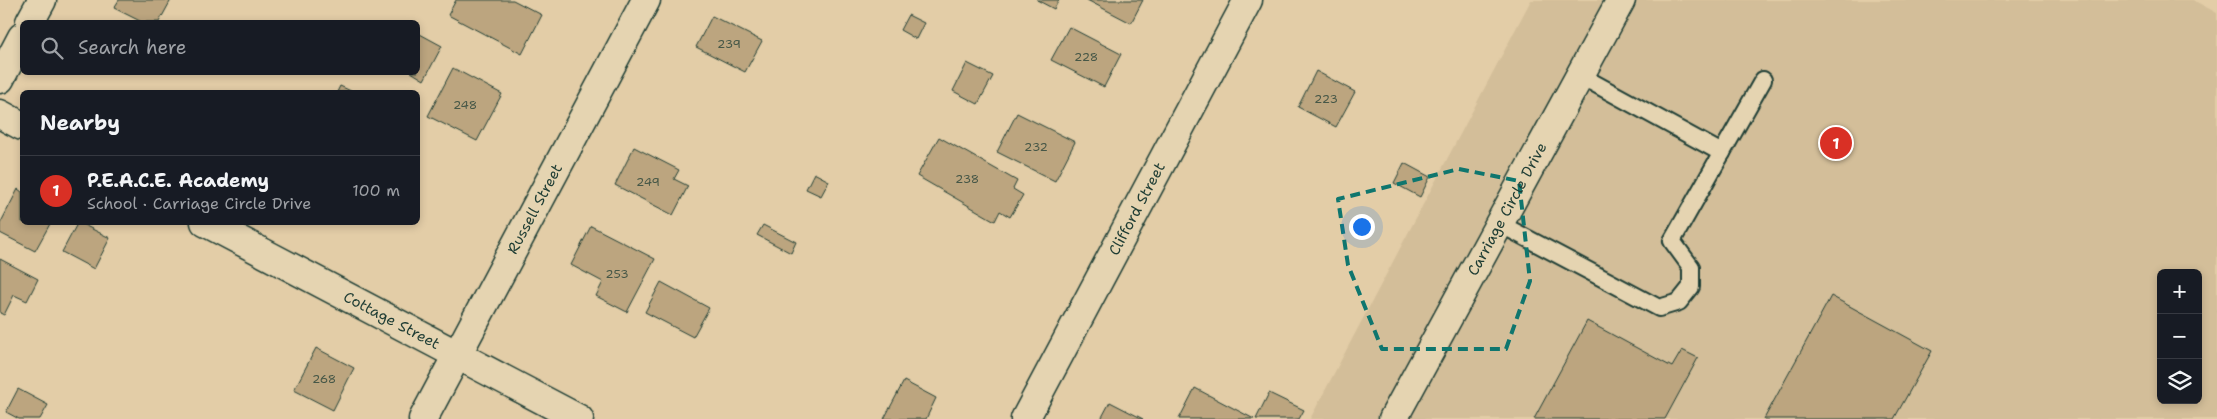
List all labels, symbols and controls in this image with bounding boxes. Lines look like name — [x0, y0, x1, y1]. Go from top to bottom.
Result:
search box — [20, 20, 420, 75]
icon: search — [38, 34, 66, 62]
text: Search here — [78, 35, 187, 60]
house number: 239 — [717, 36, 741, 52]
house number: 228 — [1074, 49, 1098, 65]
house number: 223 — [1314, 91, 1338, 107]
house number: 248 — [453, 97, 477, 113]
text: Nearby — [40, 109, 120, 137]
pin: 1 — [1820, 124, 1852, 162]
house number: 232 — [1024, 139, 1048, 155]
street label: Carriage Circle Drive — [1463, 139, 1552, 279]
street label: Clifford Street — [1104, 159, 1170, 259]
street label: Russell Street — [503, 160, 567, 257]
text: P.E.A.C.E. Academy — [87, 168, 269, 193]
house number: 238 — [955, 171, 979, 187]
house number: 249 — [636, 174, 660, 190]
text: 1 — [52, 180, 60, 201]
text: 100 m — [352, 180, 400, 201]
text: School · Carriage Circle Drive — [87, 193, 311, 214]
your location — [1349, 214, 1375, 240]
house number: 253 — [605, 266, 629, 282]
map controls — [2157, 269, 2202, 404]
button: + — [2157, 269, 2202, 314]
street label: Cottage Street — [340, 287, 443, 354]
button: − — [2157, 314, 2202, 359]
button: layers — [2157, 359, 2202, 404]
house number: 268 — [312, 371, 336, 387]

